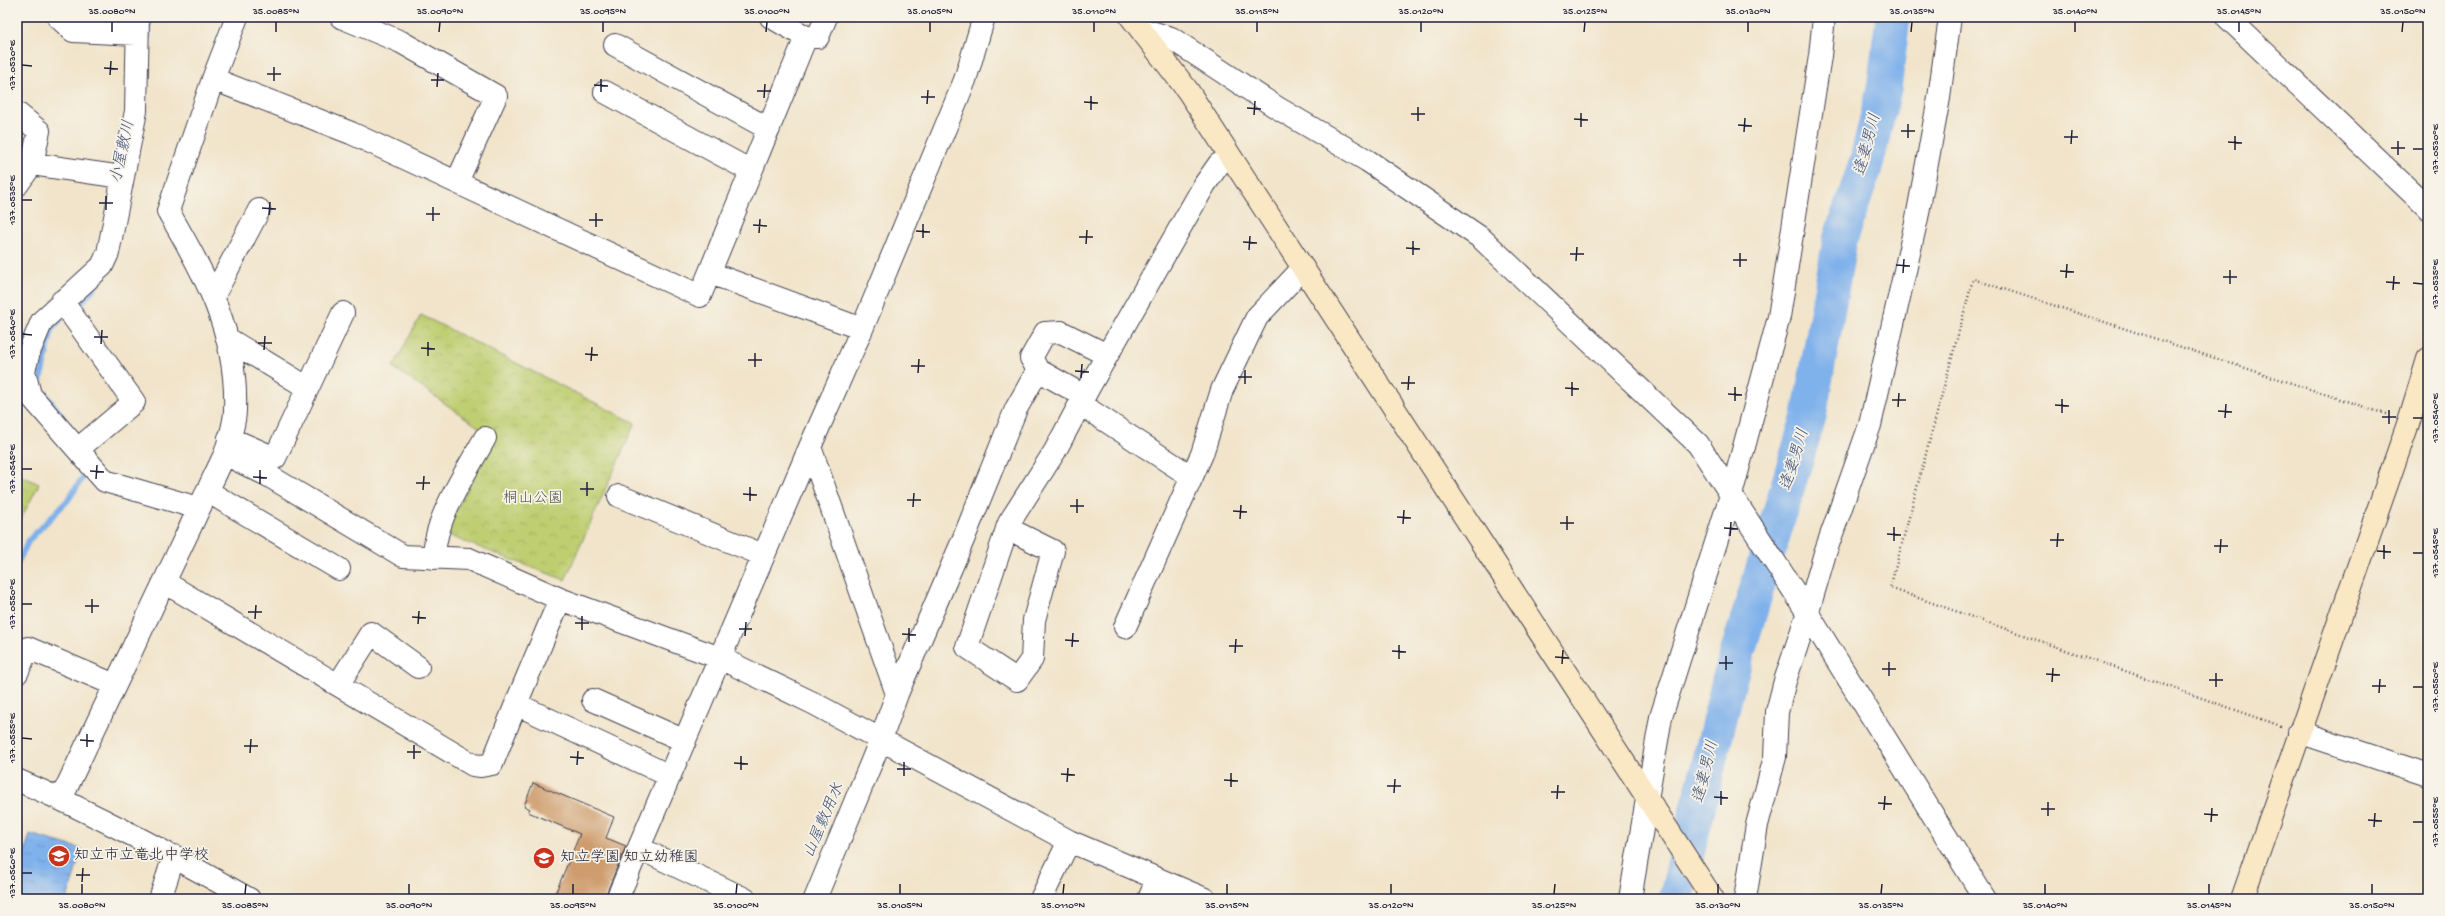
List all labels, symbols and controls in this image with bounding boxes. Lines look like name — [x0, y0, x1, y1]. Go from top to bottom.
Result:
text: 35.0080°N — [87, 6, 136, 18]
text: 35.0085°N — [252, 6, 300, 18]
text: 35.0090°N — [416, 6, 464, 18]
text: 35.0095°N — [579, 6, 627, 18]
text: 35.0100°N — [743, 6, 790, 18]
text: 35.0105°N — [906, 6, 953, 18]
text: 35.0110°N — [1071, 6, 1116, 18]
text: 35.0115°N — [1234, 6, 1279, 18]
text: 35.0120°N — [1398, 6, 1444, 18]
text: 35.0125°N — [1562, 6, 1608, 18]
text: 35.0130°N — [1724, 6, 1771, 18]
text: 35.0135°N — [1889, 6, 1935, 18]
text: 35.0140°N — [2052, 6, 2098, 18]
text: 35.0145°N — [2216, 6, 2262, 18]
text: 35.0150°N — [2379, 6, 2426, 18]
text: 137.0530°E — [7, 39, 19, 91]
water label: 逢妻男川 — [1851, 111, 1886, 178]
water label: 小屋敷川 — [107, 119, 140, 185]
text: 137.0530°E — [2430, 123, 2442, 175]
text: 137.0535°E — [7, 174, 19, 226]
text: 137.0535°E — [2430, 258, 2442, 310]
text: 137.0540°E — [7, 308, 19, 360]
text: 137.0540°E — [2430, 392, 2442, 444]
water label: 逢妻男川 — [1777, 426, 1814, 493]
text: 137.0545°E — [7, 444, 19, 495]
park label: 桐山公園 — [503, 489, 563, 508]
text: 137.0545°E — [2430, 528, 2442, 579]
text: 137.0550°E — [7, 578, 19, 630]
text: 137.0550°E — [2430, 661, 2442, 713]
text: 137.0555°E — [7, 712, 19, 764]
water label: 逢妻男川 — [1689, 738, 1724, 805]
water label: 山屋敷用水 — [800, 780, 849, 862]
text: 137.0555°E — [2430, 796, 2442, 848]
school or university icon: 知立市立竜北中学校 — [46, 843, 72, 869]
school or university icon: 知立学園 知立幼稚園 — [531, 845, 557, 871]
place label: 知立市立竜北中学校 — [74, 846, 209, 865]
text: 137.0560°E — [7, 847, 19, 899]
place label: 知立学園 知立幼稚園 — [560, 849, 699, 867]
text: 35.0080°N — [57, 900, 106, 912]
text: 35.0085°N — [221, 900, 269, 912]
text: 35.0090°N — [385, 900, 433, 912]
text: 35.0095°N — [549, 900, 597, 912]
text: 35.0100°N — [712, 900, 759, 912]
text: 35.0105°N — [876, 900, 923, 912]
text: 35.0110°N — [1040, 900, 1085, 912]
text: 35.0115°N — [1204, 900, 1249, 912]
text: 35.0120°N — [1368, 900, 1414, 912]
text: 35.0125°N — [1531, 900, 1577, 912]
text: 35.0130°N — [1694, 900, 1741, 912]
text: 35.0135°N — [1858, 900, 1904, 912]
text: 35.0140°N — [2022, 900, 2068, 912]
text: 35.0145°N — [2186, 900, 2232, 912]
text: 35.0150°N — [2348, 900, 2395, 912]

